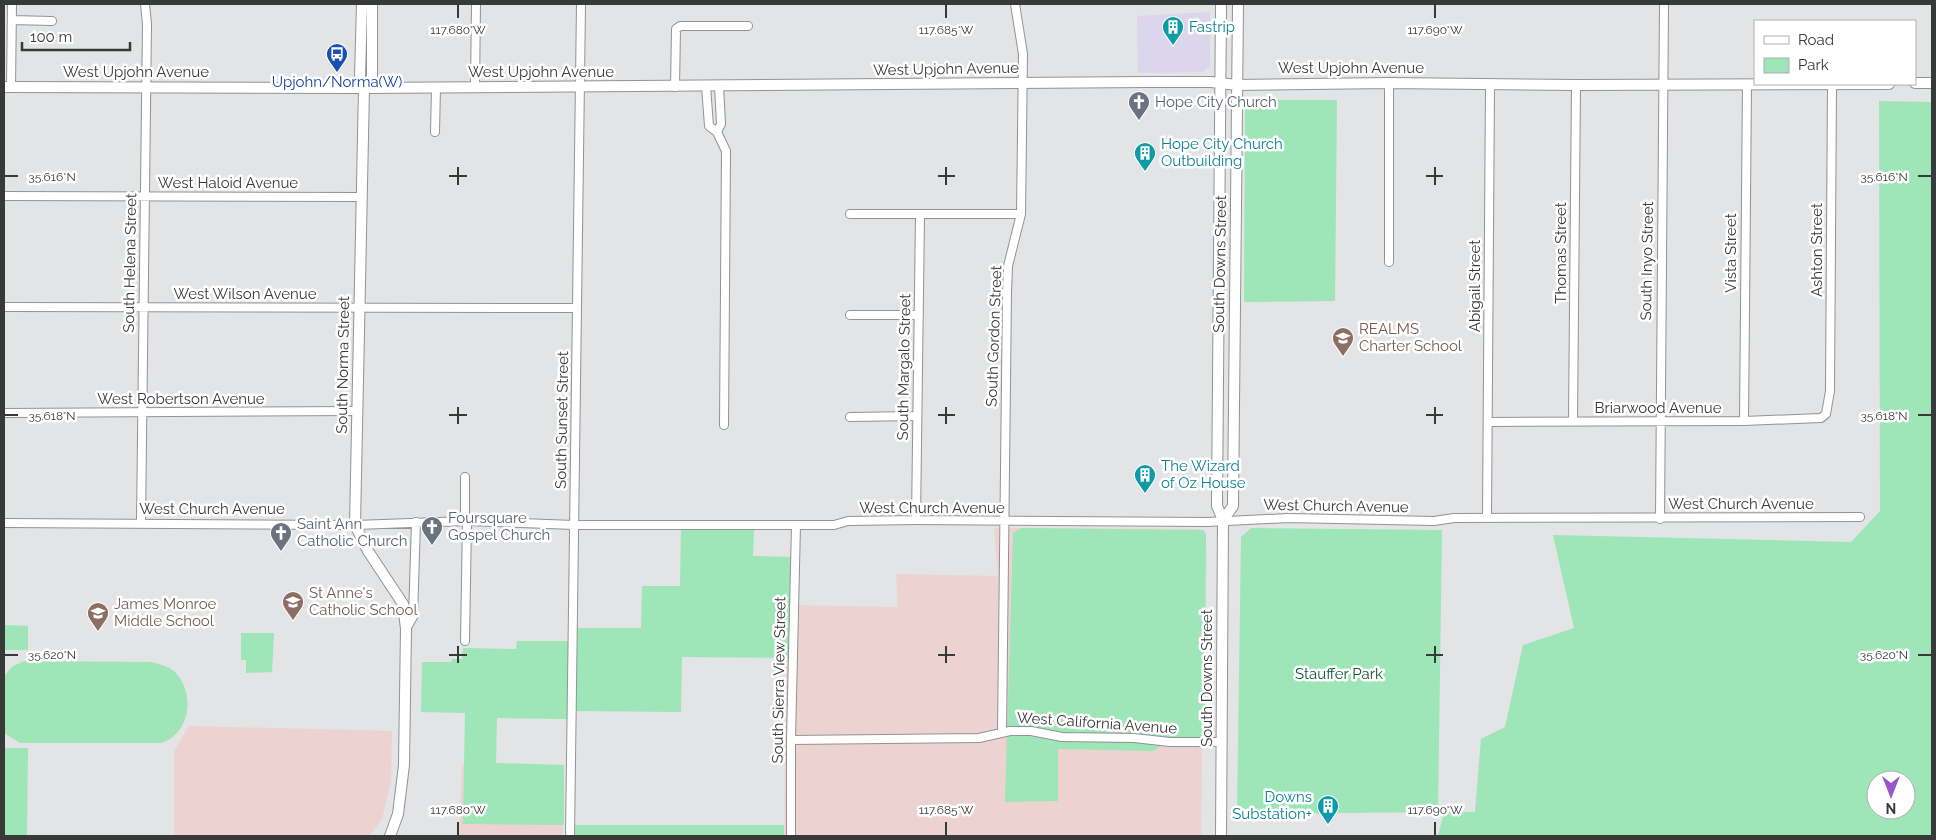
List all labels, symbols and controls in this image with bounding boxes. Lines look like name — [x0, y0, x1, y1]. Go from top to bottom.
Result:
building icon: Fastrip — [1161, 15, 1185, 46]
place label: Fastrip — [1189, 18, 1235, 36]
scale bar — [22, 20, 130, 52]
legend — [1754, 20, 1916, 85]
text: 117.680°W — [430, 23, 486, 37]
text: 117.685°W — [919, 23, 974, 37]
text: 117.690°W — [1407, 23, 1463, 37]
text: 100 m — [30, 28, 72, 46]
text: Road — [1798, 31, 1834, 49]
bus stop icon: Upjohn/Norma(W) — [325, 42, 349, 73]
text: Park — [1798, 56, 1829, 74]
street label: West Upjohn Avenue — [873, 59, 1019, 79]
street label: West Upjohn Avenue — [1278, 59, 1424, 77]
street label: West Upjohn Avenue — [63, 63, 209, 81]
street label: West Upjohn Avenue — [468, 63, 614, 81]
place label: Upjohn/Norma(W) — [272, 73, 402, 91]
church icon: Hope City Church — [1127, 90, 1151, 121]
place label: Hope City Church — [1155, 93, 1277, 111]
place label: Hope City Church Outbuilding — [1161, 135, 1283, 170]
building icon: Hope City Church Outbuilding — [1133, 141, 1157, 172]
text: 35.616°N — [28, 170, 76, 184]
text: 35.616°N — [1860, 170, 1908, 184]
street label: West Haloid Avenue — [158, 174, 298, 192]
street label: South Helena Street — [120, 193, 140, 333]
street label: South Downs Street — [1210, 195, 1230, 333]
street label: South Inyo Street — [1637, 201, 1657, 321]
street label: Thomas Street — [1552, 202, 1570, 304]
street label: Ashton Street — [1808, 203, 1826, 297]
street label: Vista Street — [1722, 213, 1740, 293]
street label: Abigail Street — [1466, 240, 1484, 332]
street label: South Gordon Street — [983, 265, 1005, 407]
street label: West Wilson Avenue — [173, 285, 317, 303]
street label: South Margalo Street — [894, 293, 914, 441]
street label: South Norma Street — [333, 296, 353, 434]
place label: REALMS Charter School — [1359, 320, 1463, 355]
school or university icon: REALMS Charter School — [1331, 326, 1355, 357]
street label: South Sunset Street — [552, 351, 572, 489]
street label: West Robertson Avenue — [97, 390, 265, 408]
street label: Briarwood Avenue — [1594, 399, 1722, 417]
text: 35.618°N — [28, 409, 76, 423]
text: 35.618°N — [1860, 409, 1908, 423]
place label: The Wizard of Oz House — [1161, 457, 1246, 492]
building icon: The Wizard of Oz House — [1133, 463, 1157, 494]
street label: West Church Avenue — [1668, 495, 1814, 513]
street label: West Church Avenue — [1263, 496, 1409, 516]
street label: West Church Avenue — [859, 499, 1005, 517]
street label: West Church Avenue — [139, 500, 285, 518]
place label: Foursquare Gospel Church — [448, 509, 550, 544]
place label: Saint Ann Catholic Church — [297, 515, 407, 550]
church icon: Foursquare Gospel Church — [420, 515, 444, 546]
church icon: Saint Ann Catholic Church — [269, 521, 293, 552]
place label: St Anne's Catholic School — [309, 584, 418, 619]
school or university icon: St Anne's Catholic School — [281, 590, 305, 621]
place label: James Monroe Middle School — [114, 595, 217, 630]
street label: South Sierra View Street — [769, 596, 789, 764]
school or university icon: James Monroe Middle School — [86, 601, 110, 632]
street label: South Downs Street — [1198, 609, 1216, 747]
text: 35.620°N — [28, 648, 76, 662]
text: 35.620°N — [1860, 648, 1908, 662]
park label: Stauffer Park — [1295, 665, 1383, 683]
street label: West California Avenue — [1016, 708, 1178, 738]
north arrow — [1866, 770, 1916, 820]
place label: Downs Substation+ — [1232, 788, 1312, 823]
building icon: Downs Substation+ — [1316, 794, 1340, 825]
text: N — [1886, 800, 1896, 816]
text: 117.680°W — [430, 803, 486, 817]
text: 117.685°W — [919, 803, 974, 817]
text: 117.690°W — [1407, 803, 1463, 817]

